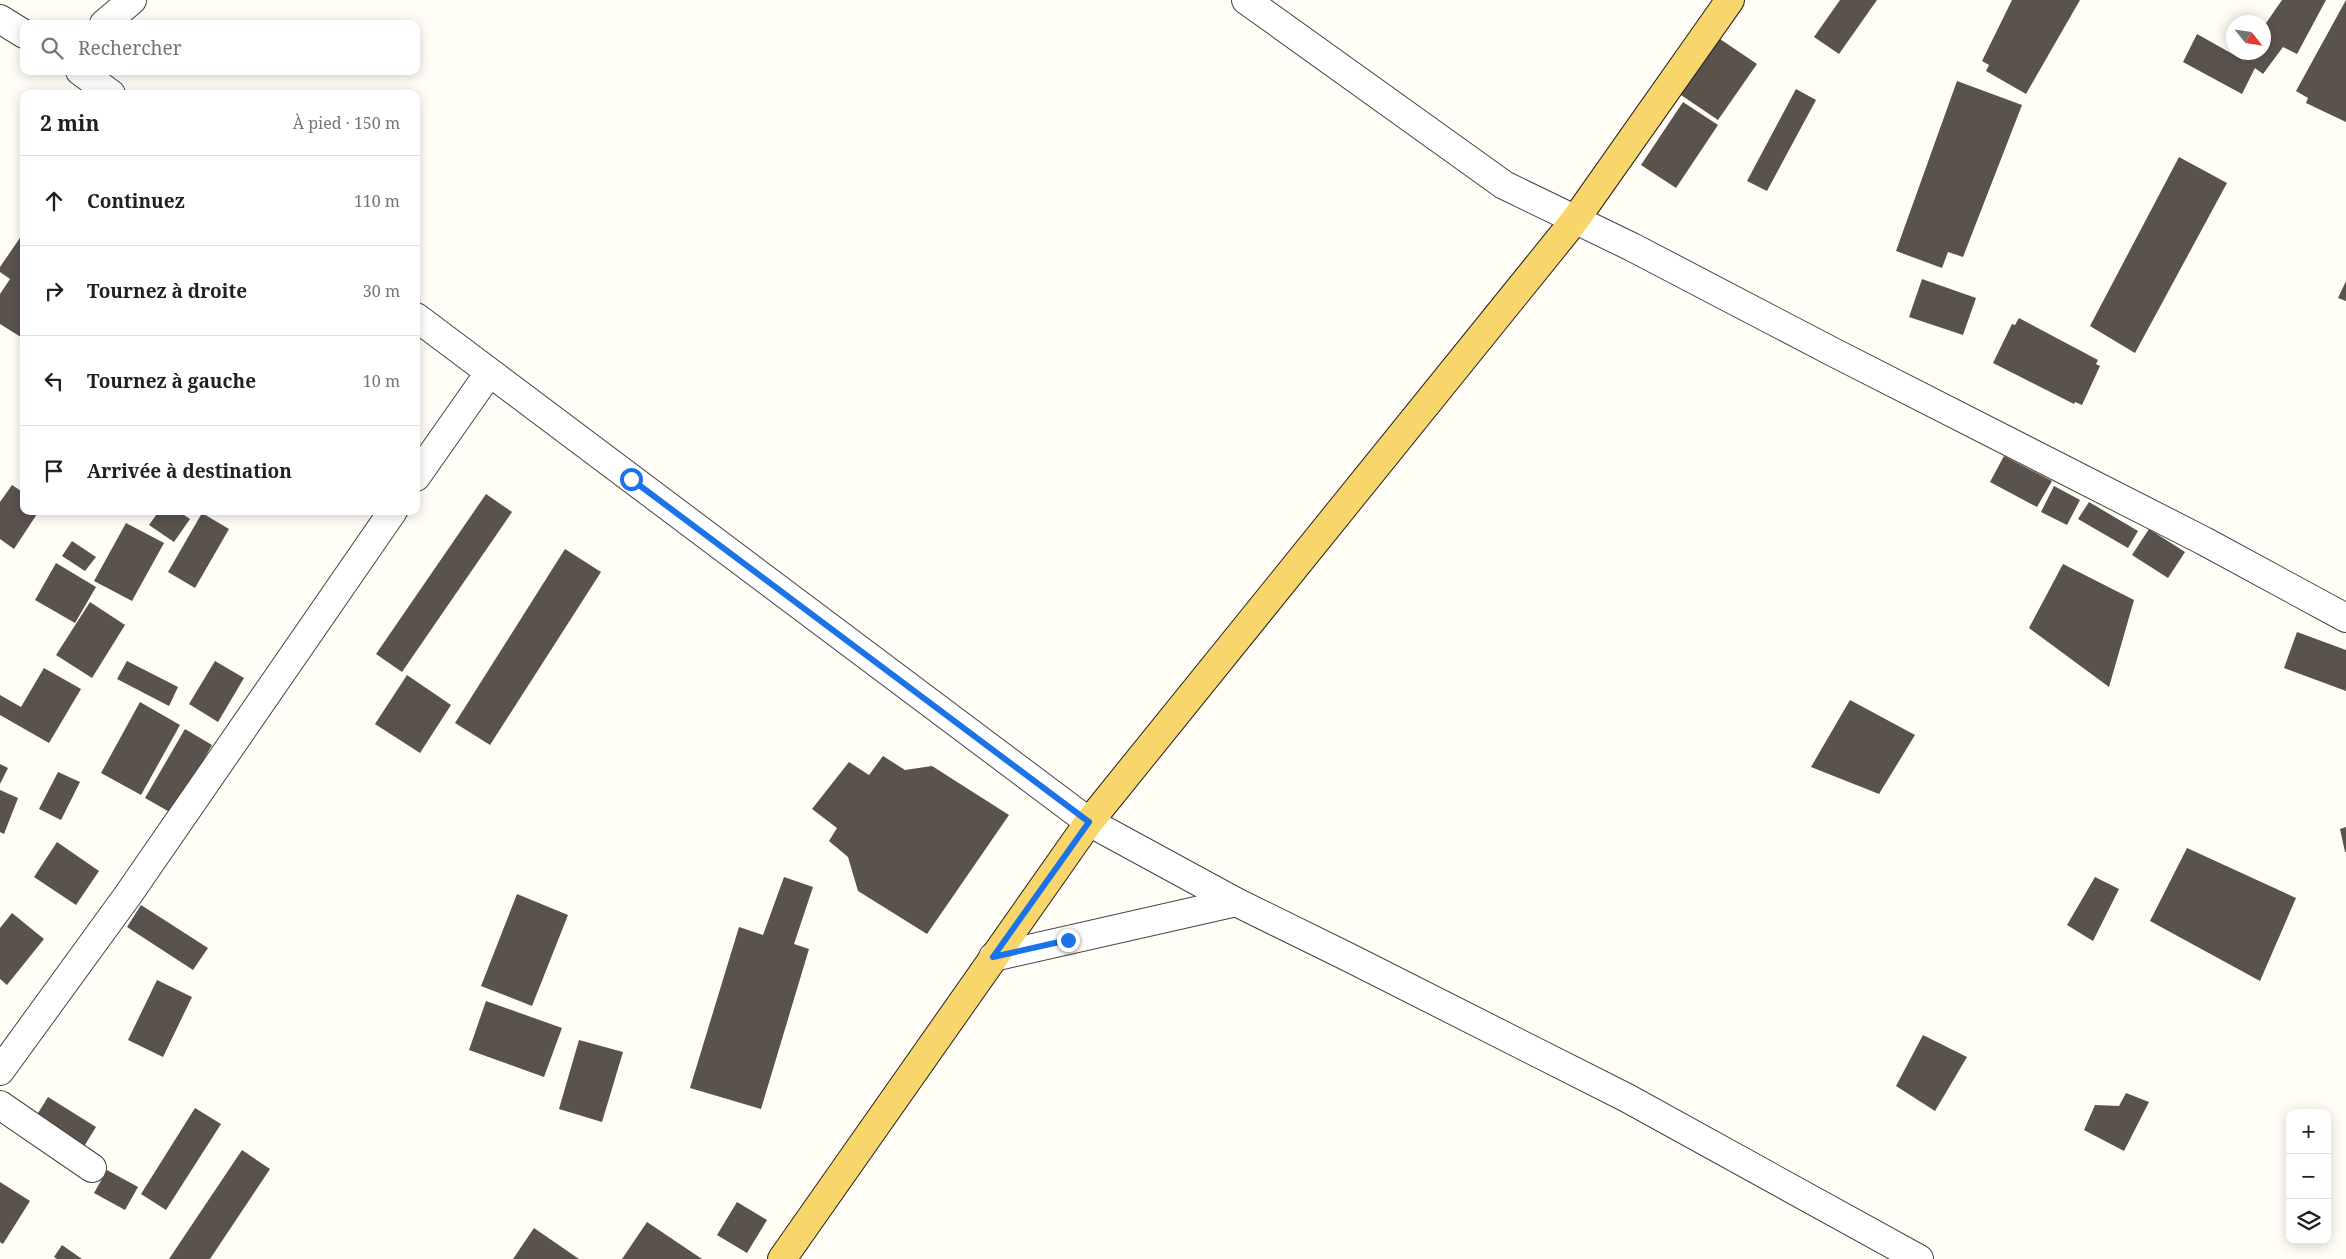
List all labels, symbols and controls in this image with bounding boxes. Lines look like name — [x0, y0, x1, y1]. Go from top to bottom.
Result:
north arrow — [2226, 15, 2271, 60]
search box — [20, 20, 420, 75]
icon: search — [38, 34, 66, 62]
text: Rechercher — [78, 35, 182, 61]
text: 2 min — [40, 109, 99, 137]
text: À pied · 150 m — [293, 112, 400, 134]
icon: ahead — [40, 187, 68, 215]
text: Continuez — [87, 188, 185, 214]
text: 110 m — [354, 190, 400, 212]
icon: right — [40, 277, 68, 305]
text: Tournez à droite — [87, 278, 247, 304]
text: 30 m — [363, 280, 400, 302]
icon: left — [40, 367, 68, 395]
text: Tournez à gauche — [87, 368, 256, 394]
text: 10 m — [363, 370, 400, 392]
icon: arrive — [40, 457, 68, 485]
text: Arrivée à destination — [87, 458, 292, 484]
route start — [620, 468, 643, 491]
route end — [1057, 929, 1080, 952]
map controls — [2286, 1109, 2331, 1244]
button: + — [2286, 1109, 2331, 1154]
button: − — [2286, 1154, 2331, 1199]
button: layers — [2286, 1199, 2331, 1244]

